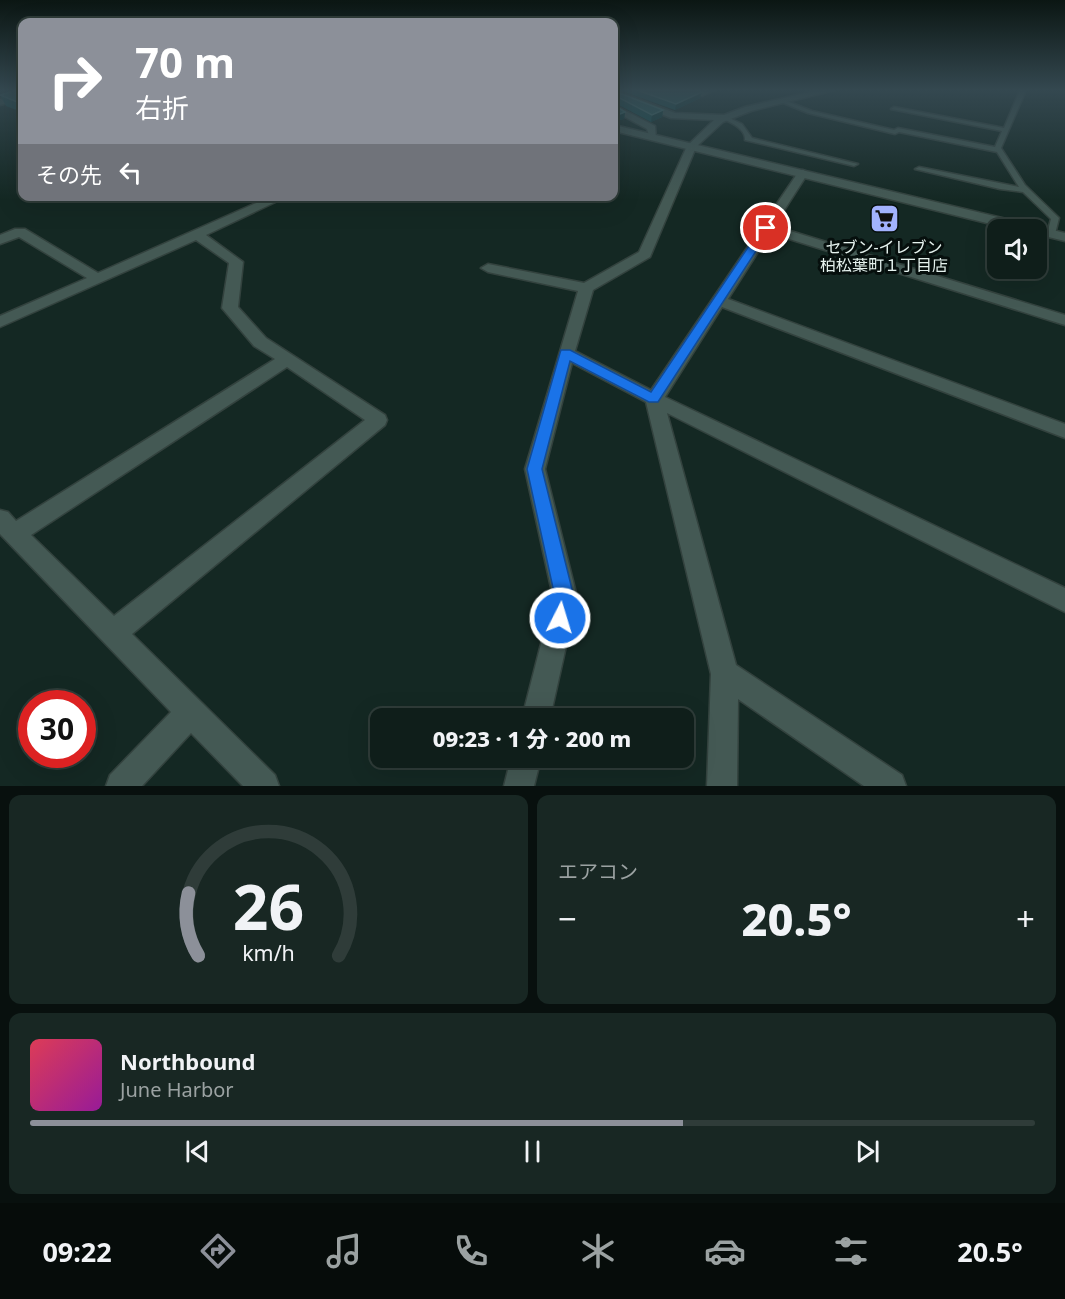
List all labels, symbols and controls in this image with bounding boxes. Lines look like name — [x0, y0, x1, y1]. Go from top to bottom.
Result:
text: 70 m — [135, 33, 235, 90]
icon: right — [36, 42, 114, 120]
text: 右折 — [135, 89, 189, 126]
icon: left — [114, 156, 147, 189]
text: その先 — [36, 159, 102, 189]
pin — [740, 202, 791, 253]
supermarket icon: セブン-イレブン 柏松葉町１丁目店 — [868, 203, 900, 235]
icon: arrive — [749, 211, 782, 244]
map controls — [987, 219, 1047, 279]
button: sound — [987, 219, 1047, 279]
place label: セブン-イレブン 柏松葉町１丁目店 — [820, 236, 948, 276]
position arrow — [528, 586, 592, 650]
speed limit sign: 30 — [18, 690, 96, 768]
text: 09:23 · 1 分 · 200 m — [433, 723, 631, 753]
text: エアコン — [558, 858, 638, 885]
text: 26 — [233, 863, 304, 948]
text: 20.5° — [742, 888, 851, 949]
text: − — [558, 896, 577, 941]
text: + — [1016, 896, 1035, 941]
text: km/h — [242, 939, 295, 968]
text: Northbound — [120, 1046, 255, 1076]
text: June Harbor — [120, 1076, 234, 1103]
icon: previous — [181, 1135, 214, 1168]
icon: pause — [516, 1135, 549, 1168]
icon: next — [851, 1135, 884, 1168]
icon: directions — [197, 1230, 239, 1272]
icon: music — [323, 1230, 365, 1272]
icon: phone — [450, 1230, 492, 1272]
icon: climate — [577, 1230, 619, 1272]
icon: car — [704, 1230, 746, 1272]
icon: filters — [830, 1230, 872, 1272]
text: 09:22 — [42, 1233, 112, 1270]
text: 20.5° — [957, 1233, 1023, 1270]

